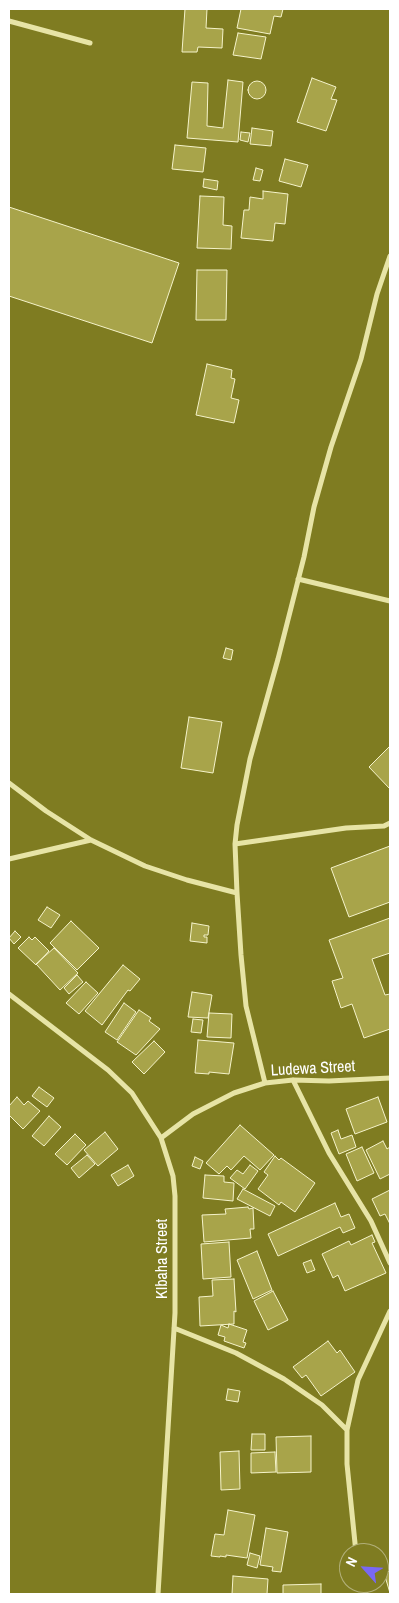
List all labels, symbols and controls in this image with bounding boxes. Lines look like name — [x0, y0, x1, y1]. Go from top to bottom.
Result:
street label: Ludewa Street — [270, 1057, 356, 1081]
street label: KIbaha Street — [153, 1219, 173, 1299]
north arrow — [339, 1543, 389, 1593]
text: N — [342, 1554, 361, 1570]

